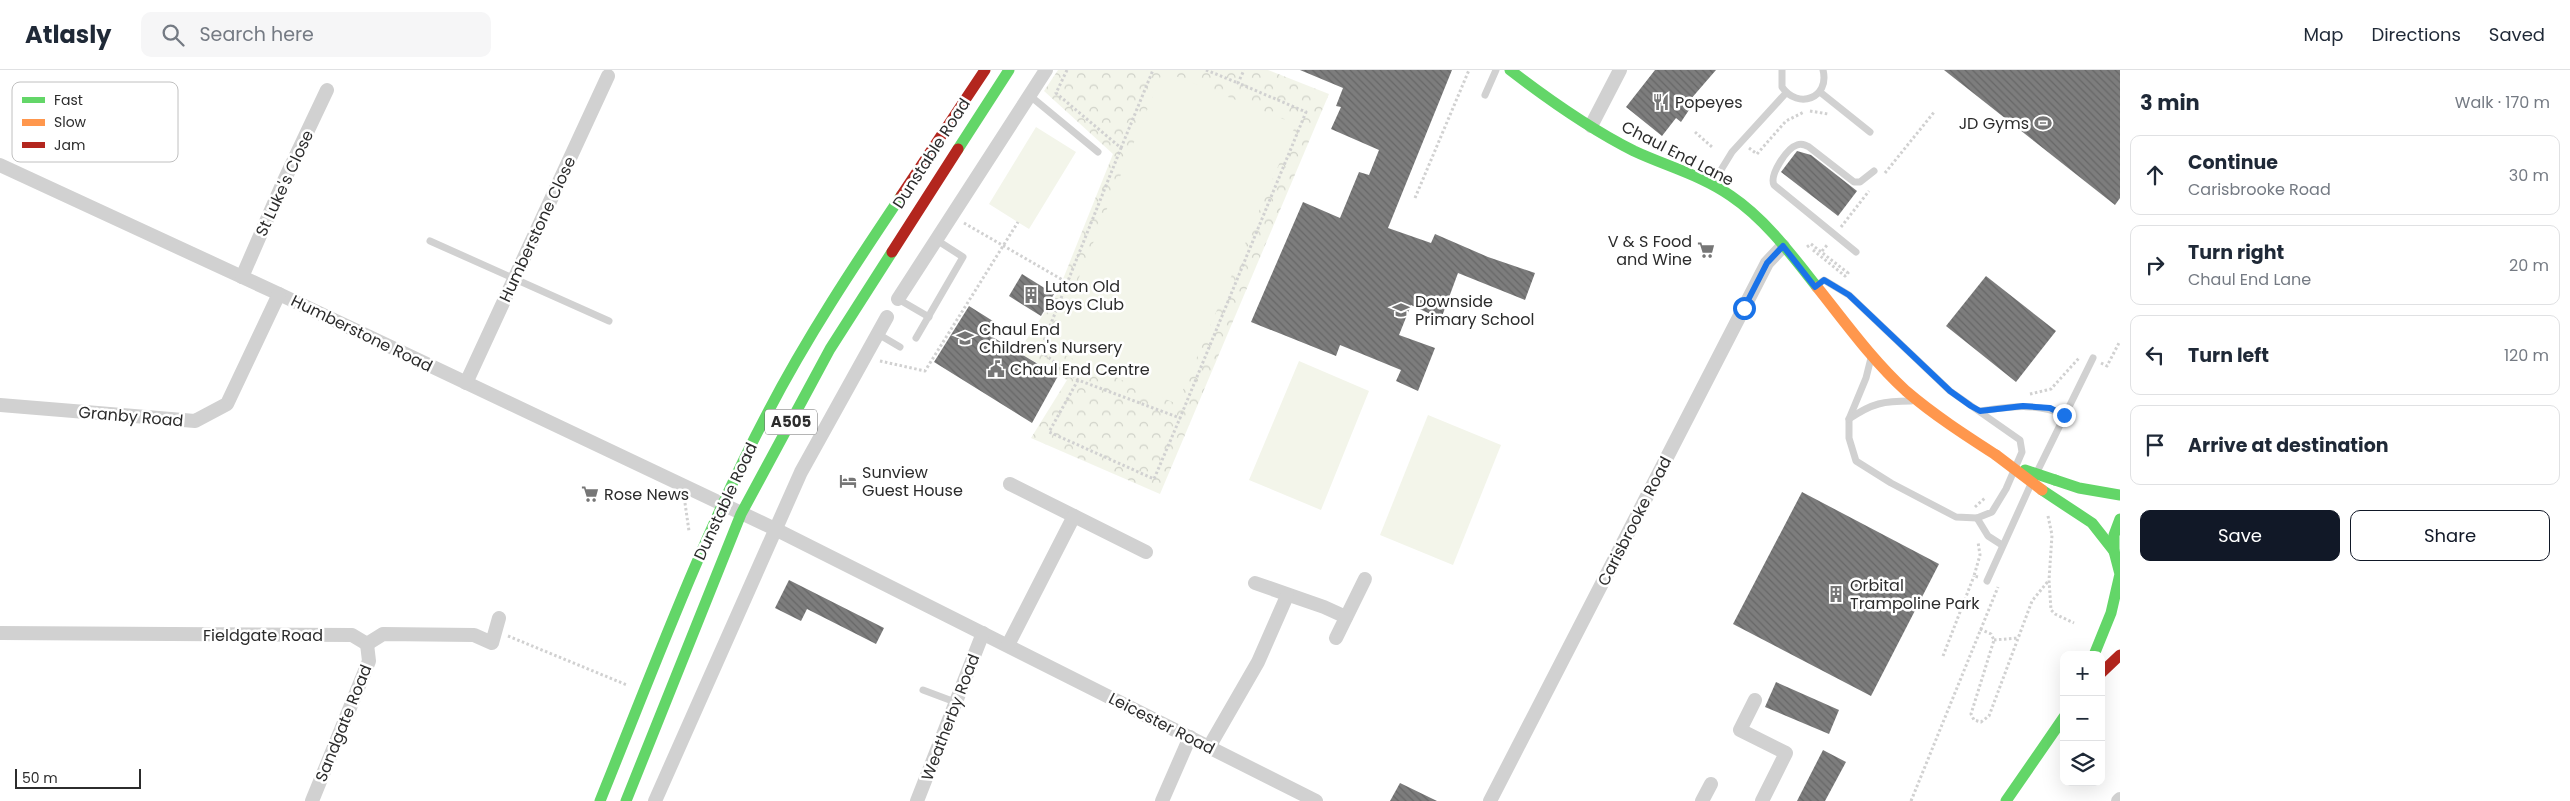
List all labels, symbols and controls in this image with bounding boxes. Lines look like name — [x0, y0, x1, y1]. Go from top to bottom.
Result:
search box — [141, 12, 491, 57]
text: Atlasly — [25, 18, 111, 51]
icon: search — [159, 21, 187, 49]
text: Search here — [199, 21, 314, 48]
text: Map — [2304, 22, 2343, 47]
text: Directions — [2371, 22, 2461, 47]
text: Saved — [2489, 22, 2545, 47]
legend — [12, 82, 178, 162]
text: 3 min — [2140, 88, 2200, 117]
text: Fast — [54, 90, 83, 110]
place label: Popeyes — [1675, 91, 1743, 114]
text: Walk · 170 m — [2455, 91, 2550, 114]
restaurant icon: Popeyes — [1651, 92, 1671, 112]
street label: Dunstable Road — [887, 94, 976, 213]
text: Slow — [54, 112, 87, 132]
place label: JD Gyms — [1959, 112, 2029, 135]
sports icon: JD Gyms — [2033, 113, 2053, 133]
street label: Chaul End Lane — [1618, 115, 1738, 192]
street label: St Luke's Close — [250, 126, 319, 240]
text: Jam — [54, 135, 85, 155]
text: Continue — [2188, 149, 2278, 176]
street label: Humberstone Close — [494, 153, 581, 306]
icon: ahead — [2141, 161, 2169, 189]
text: 30 m — [2509, 164, 2549, 187]
text: Carisbrooke Road — [2188, 178, 2331, 201]
place label: V & S Food and Wine — [1608, 230, 1692, 271]
text: Turn right — [2188, 239, 2284, 266]
supermarket icon: V & S Food and Wine — [1696, 240, 1716, 260]
icon: right — [2141, 251, 2169, 279]
text: 20 m — [2509, 254, 2549, 277]
text: Chaul End Lane — [2188, 268, 2311, 291]
place label: Luton Old Boys Club — [1045, 275, 1124, 316]
building icon: Luton Old Boys Club — [1021, 285, 1041, 305]
street label: Humberstone Road — [287, 289, 436, 378]
place label: Downside Primary School — [1415, 290, 1534, 331]
route start — [1733, 297, 1756, 320]
school or university icon: Downside Primary School — [1391, 300, 1411, 320]
place label: Chaul End Children's Nursery — [979, 318, 1122, 359]
school or university icon: Chaul End Children's Nursery — [955, 328, 975, 348]
icon: left — [2141, 341, 2169, 369]
text: Turn left — [2188, 342, 2269, 369]
text: 120 m — [2504, 344, 2549, 367]
place label: Chaul End Centre — [1010, 358, 1150, 381]
public building icon: Chaul End Centre — [986, 359, 1006, 379]
street label: Granby Road — [78, 400, 184, 433]
route end — [2053, 404, 2076, 427]
road number: A505 — [765, 410, 817, 434]
icon: arrive — [2141, 431, 2169, 459]
text: Arrive at destination — [2188, 432, 2389, 459]
street label: Dunstable Road — [688, 439, 763, 564]
street label: Carisbrooke Road — [1592, 452, 1677, 590]
place label: Sunview Guest House — [862, 461, 963, 502]
hotel icon: Sunview Guest House — [838, 471, 858, 491]
place label: Rose News — [604, 483, 689, 506]
supermarket icon: Rose News — [580, 484, 600, 504]
button: Save — [2140, 510, 2340, 561]
button: Share — [2350, 510, 2550, 561]
place label: Orbital Trampoline Park — [1850, 574, 1980, 615]
building icon: Orbital Trampoline Park — [1826, 584, 1846, 604]
street label: Fieldgate Road — [203, 624, 323, 647]
street label: Weatherby Road — [916, 651, 985, 784]
map controls — [2060, 651, 2105, 786]
button: + — [2060, 651, 2105, 696]
street label: Sandgate Road — [309, 661, 377, 785]
street label: Leicester Road — [1105, 687, 1219, 760]
button: − — [2060, 696, 2105, 741]
button: layers — [2060, 741, 2105, 786]
scale bar — [15, 766, 141, 789]
text: 50 m — [22, 768, 58, 788]

